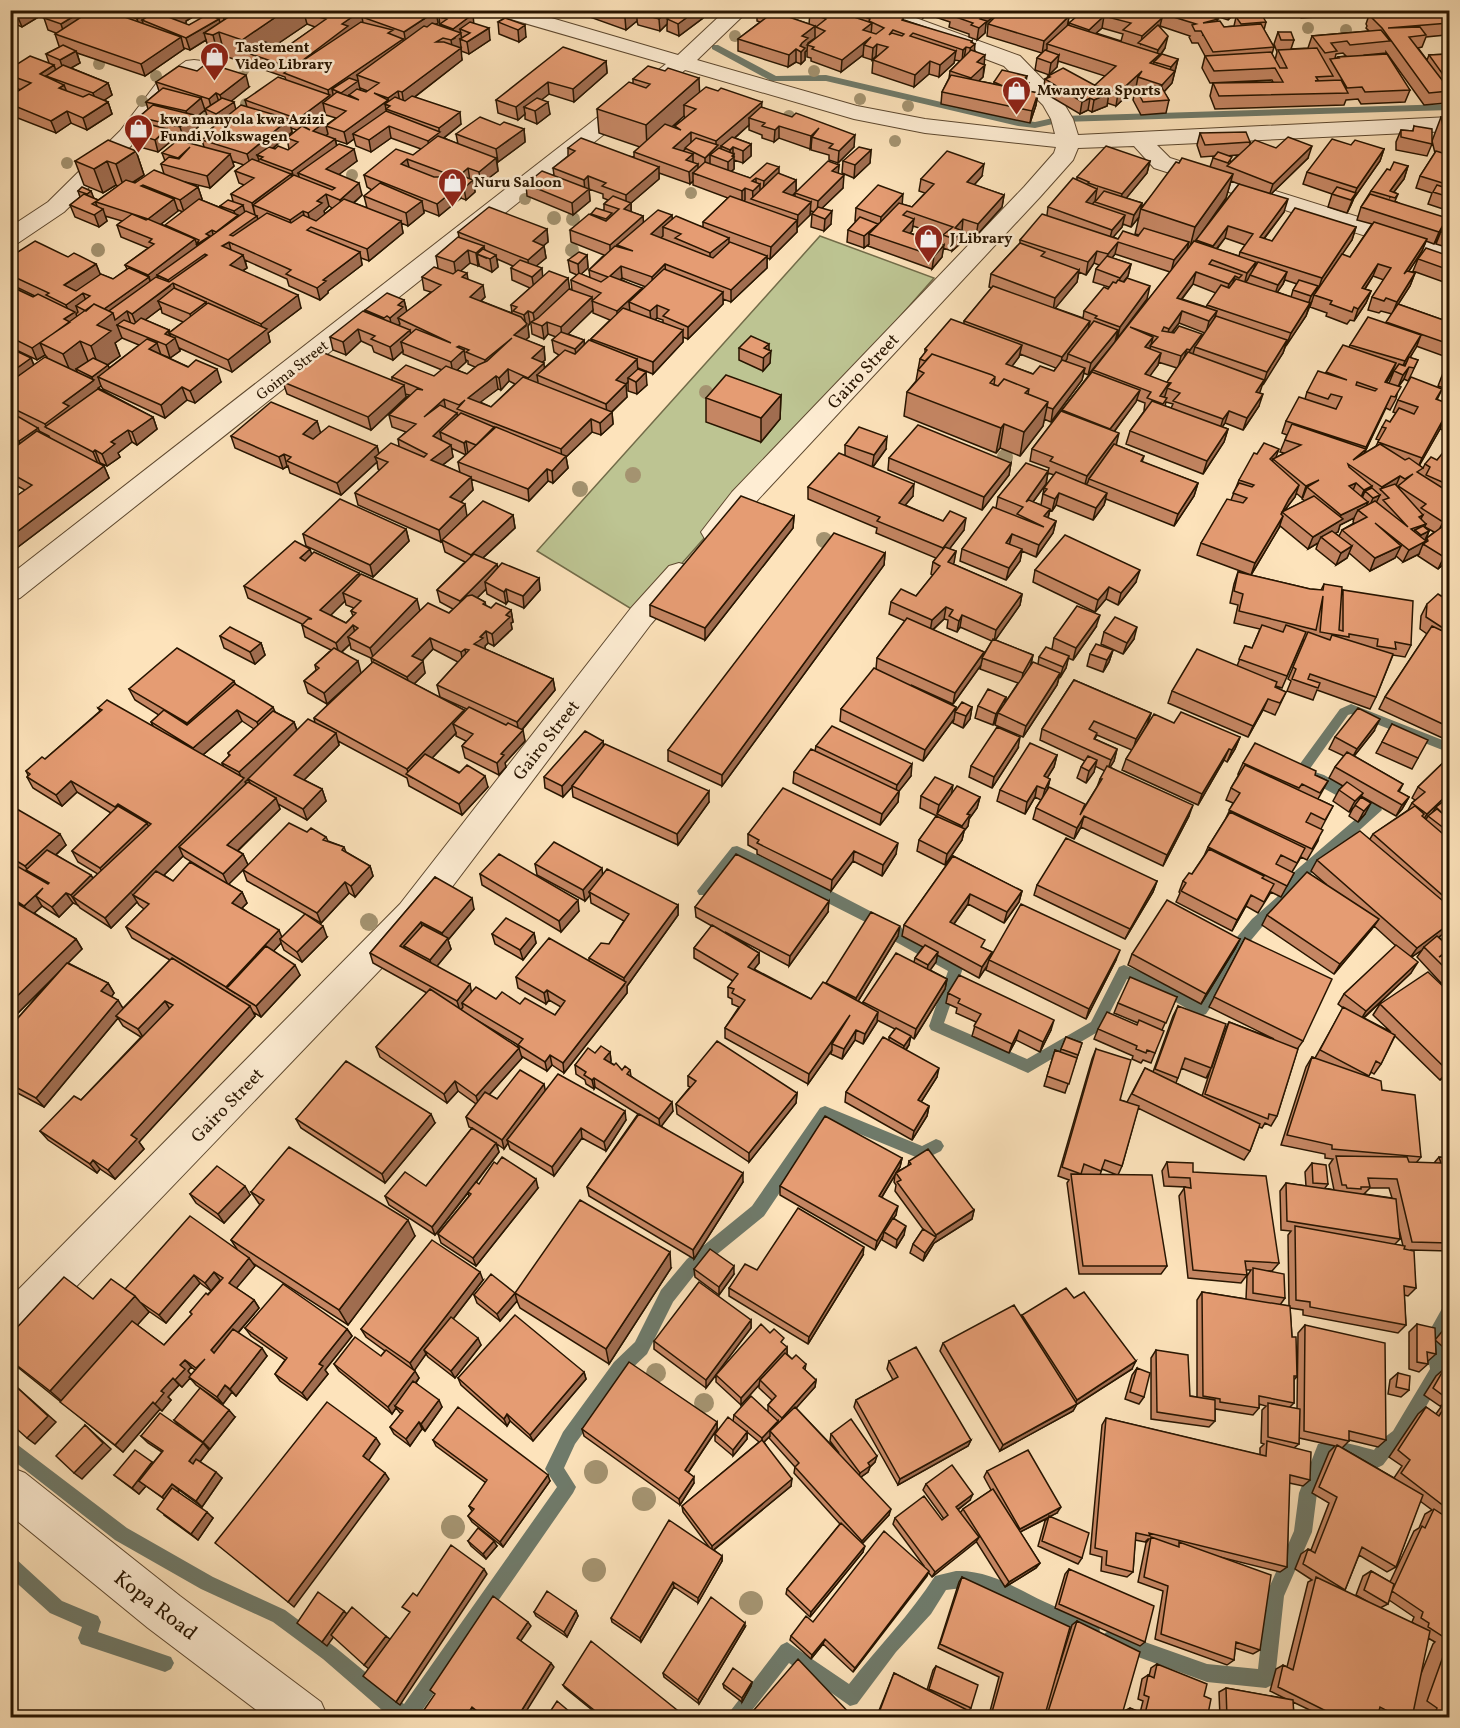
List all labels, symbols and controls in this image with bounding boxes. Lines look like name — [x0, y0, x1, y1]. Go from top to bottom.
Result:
place label: Tastement Video Library — [235, 38, 333, 76]
shop icon: Tastement Video Library — [198, 40, 230, 82]
shop icon: Mwanyeza Sports — [1000, 74, 1032, 116]
place label: Mwanyeza Sports — [1037, 81, 1161, 102]
place label: kwa manyola kwa Azizi Fundi Volkswagen — [160, 110, 325, 148]
shop icon: kwa manyola kwa Azizi Fundi Volkswagen — [123, 112, 155, 154]
shop icon: Nuru Saloon — [437, 166, 469, 208]
place label: Nuru Saloon — [474, 173, 562, 194]
shop icon: J Library — [913, 222, 945, 264]
place label: J Library — [949, 229, 1013, 250]
street label: Gairo Street — [822, 329, 906, 415]
street label: Goima Street — [252, 336, 333, 406]
street label: Gairo Street — [508, 696, 586, 786]
street label: Gairo Street — [186, 1063, 270, 1149]
street label: Kopa Road — [107, 1564, 203, 1648]

